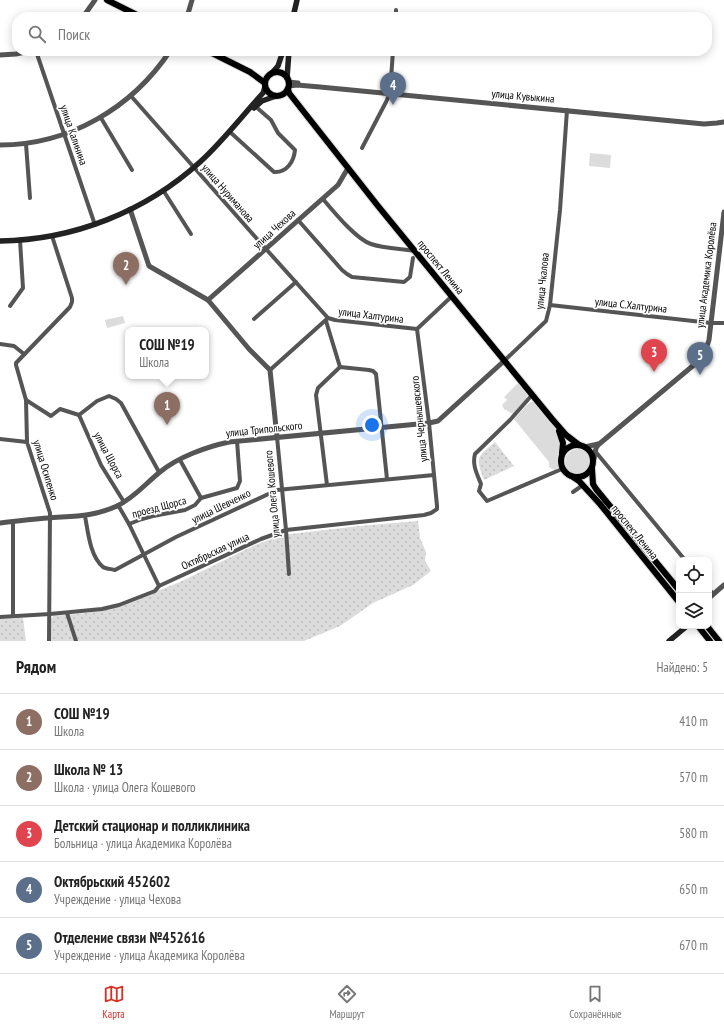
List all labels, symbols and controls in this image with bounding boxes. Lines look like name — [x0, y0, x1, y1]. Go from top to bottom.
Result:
search box — [12, 12, 712, 56]
icon: search — [26, 23, 48, 45]
text: Поиск — [58, 25, 90, 44]
pin: 4 — [380, 72, 406, 105]
street label: улица Кувыкина — [491, 86, 555, 106]
street label: улица Калинина — [57, 103, 91, 167]
street label: улица Нуриманова — [199, 161, 257, 225]
street label: улица Чехова — [250, 206, 298, 252]
street label: улица Академика Королёва — [693, 221, 719, 329]
street label: проспект Ленина — [415, 237, 467, 297]
pin: 2 — [113, 252, 139, 285]
street label: улица Чкалова — [532, 252, 552, 310]
street label: улица С.Халтурина — [594, 294, 668, 316]
street label: улица Халтурина — [338, 304, 404, 326]
popup — [125, 327, 209, 379]
text: СОШ №19 — [139, 335, 195, 354]
pin: 3 — [641, 339, 667, 372]
pin: 5 — [687, 342, 713, 375]
text: Школа — [139, 354, 169, 371]
street label: улица Чернышевского — [407, 375, 430, 463]
pin: 1 — [154, 392, 180, 425]
your location — [362, 415, 382, 435]
street label: улица Трипольского — [225, 418, 303, 440]
street label: улица Щорса — [91, 429, 127, 481]
street label: улица Осипенко — [30, 438, 62, 502]
street label: улица Олега Кошевого — [261, 450, 283, 538]
street label: улица Шевченко — [189, 486, 253, 526]
street label: проезд Щорса — [130, 493, 188, 521]
street label: проспект Ленина — [609, 502, 661, 562]
street label: Октябрьская улица — [179, 529, 251, 573]
map controls — [676, 557, 712, 629]
button: locate — [676, 557, 712, 593]
button: layers — [676, 593, 712, 629]
text: Рядом — [16, 656, 56, 678]
text: Найдено: 5 — [657, 659, 708, 676]
text: СОШ №19 — [54, 704, 110, 723]
text: 1 — [26, 713, 32, 730]
text: 410 m — [679, 713, 708, 730]
text: Школа — [54, 723, 84, 740]
text: Школа № 13 — [54, 760, 123, 779]
text: 2 — [26, 769, 32, 786]
text: 570 m — [679, 769, 708, 786]
text: Школа · улица Олега Кошевого — [54, 779, 196, 796]
text: Детский стационар и полликлиника — [54, 816, 250, 835]
text: 3 — [26, 825, 32, 842]
text: 580 m — [679, 825, 708, 842]
text: Больница · улица Академика Королёва — [54, 835, 232, 852]
text: Октябрьский 452602 — [54, 872, 170, 891]
text: 4 — [26, 881, 32, 898]
text: 650 m — [679, 881, 708, 898]
text: Учреждение · улица Чехова — [54, 891, 181, 908]
text: Отделение связи №452616 — [54, 928, 205, 947]
text: 5 — [26, 937, 32, 954]
text: 670 m — [679, 937, 708, 954]
text: Учреждение · улица Академика Королёва — [54, 947, 245, 964]
tab: Карта — [102, 983, 125, 1021]
tab: Маршрут — [329, 983, 365, 1021]
tab: Сохранённые — [569, 983, 622, 1021]

